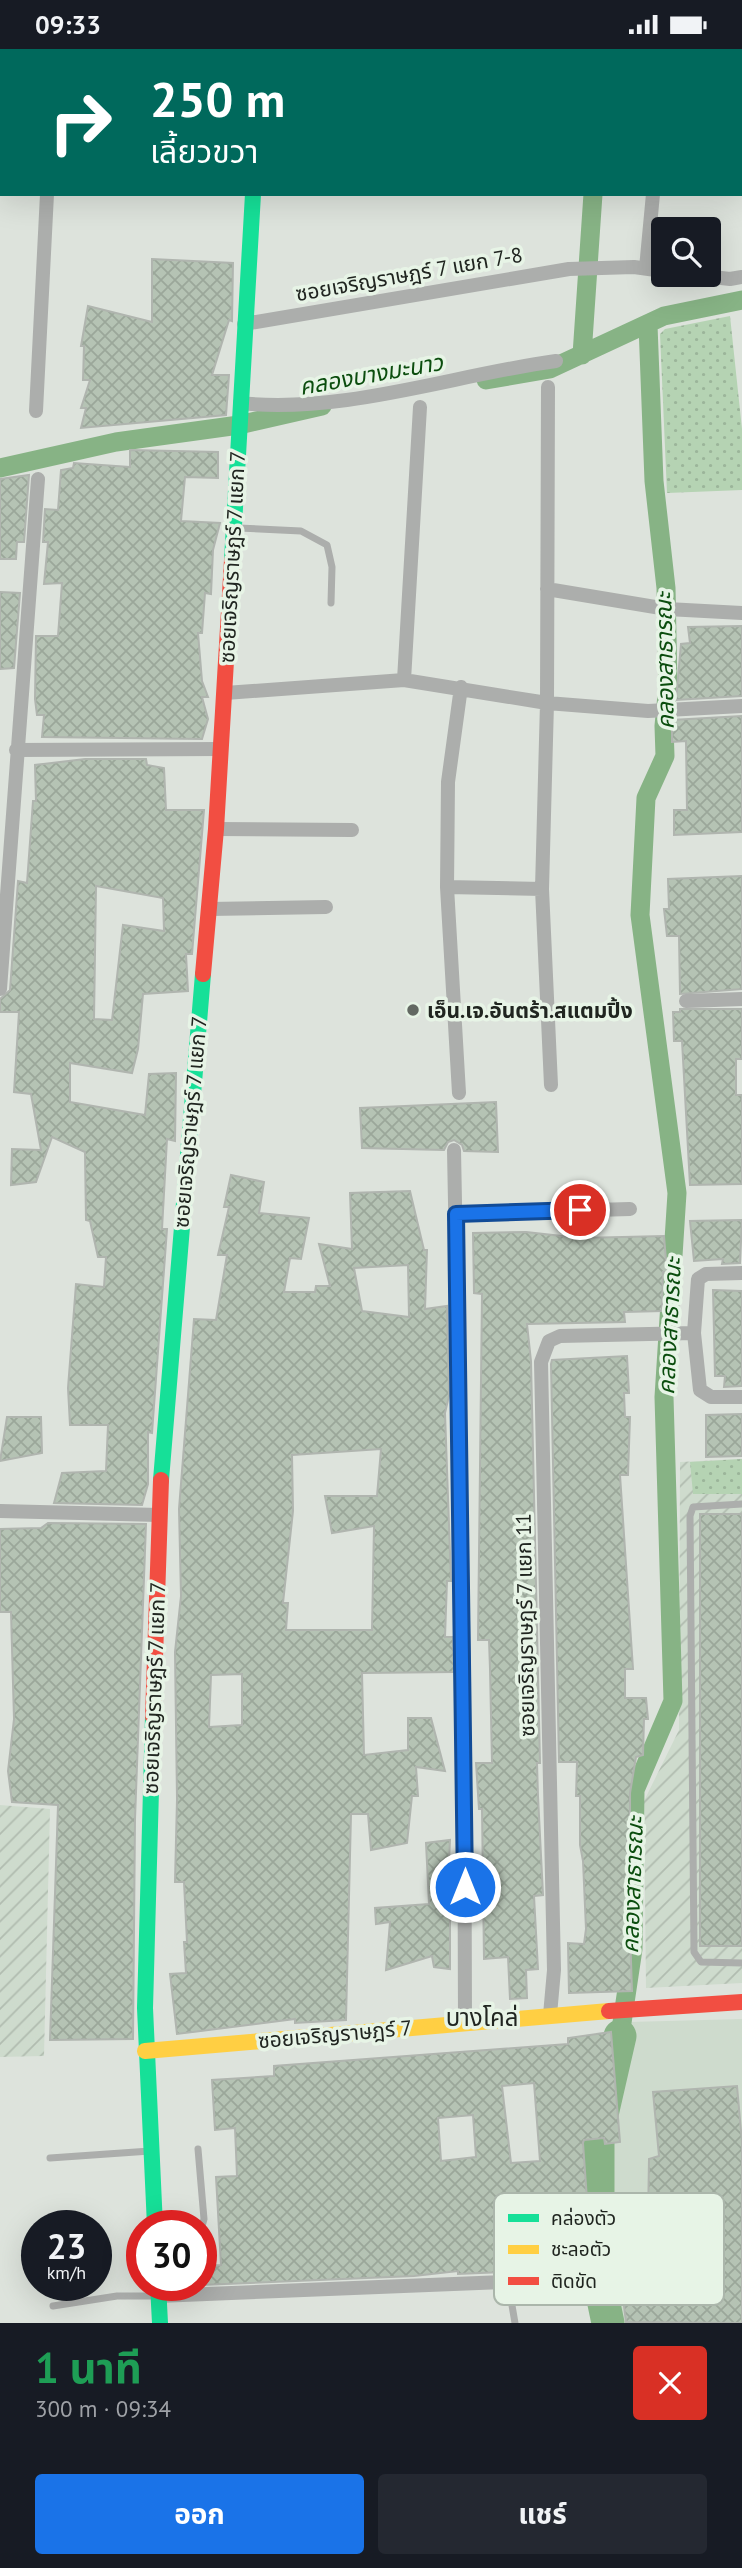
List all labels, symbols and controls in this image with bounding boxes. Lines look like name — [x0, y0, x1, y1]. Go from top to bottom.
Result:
text: 09:33 — [35, 8, 101, 41]
text: 250 m — [150, 67, 285, 131]
icon: right — [35, 77, 126, 168]
text: เลี้ยวขวา — [150, 130, 258, 172]
map controls — [651, 217, 721, 287]
button: search — [651, 217, 721, 287]
street label: ซอยเจริญราษฎร์ 7 แยก 7-8 — [293, 241, 525, 307]
water label: คลองบางมะนาว — [297, 347, 446, 401]
street label: ซอยเจริญราษฎร์ 7 แยก 7 — [213, 450, 251, 664]
water label: คลองสาธารณะ — [648, 590, 680, 730]
place label: เอ็น.เจ.อันตร้า.สแตมปิ้ง — [427, 997, 633, 1024]
marker: เอ็น.เจ.อันตร้า.สแตมปิ้ง — [405, 1002, 421, 1018]
street label: ซอยเจริญราษฎร์ 7 แยก 7 — [167, 1015, 213, 1229]
pin — [550, 1180, 610, 1240]
icon: arrive — [561, 1191, 599, 1229]
water label: คลองสาธารณะ — [651, 1255, 687, 1395]
street label: ซอยเจริญราษฎร์ 7 แยก 11 — [510, 1513, 540, 1737]
street label: ซอยเจริญราษฎร์ 7 แยก 7 — [137, 1581, 171, 1795]
water label: คลองสาธารณะ — [615, 1814, 649, 1954]
position arrow — [428, 1850, 502, 1924]
district label: บางโคล่ — [446, 2002, 518, 2033]
street label: ซอยเจริญราษฎร์ 7 — [257, 2014, 413, 2054]
legend — [494, 2193, 724, 2305]
text: คล่องตัว — [551, 2206, 616, 2230]
speed limit sign: 30 — [126, 2210, 217, 2301]
text: 23 — [47, 2223, 86, 2269]
text: ชะลอตัว — [551, 2237, 611, 2261]
text: km/h — [47, 2261, 86, 2284]
text: ติดขัด — [551, 2269, 597, 2293]
text: 1 นาที — [35, 2340, 142, 2395]
button: close — [633, 2346, 707, 2420]
text: 300 m · 09:34 — [35, 2394, 171, 2423]
button: ออก — [35, 2474, 364, 2554]
button: แชร์ — [378, 2474, 707, 2554]

